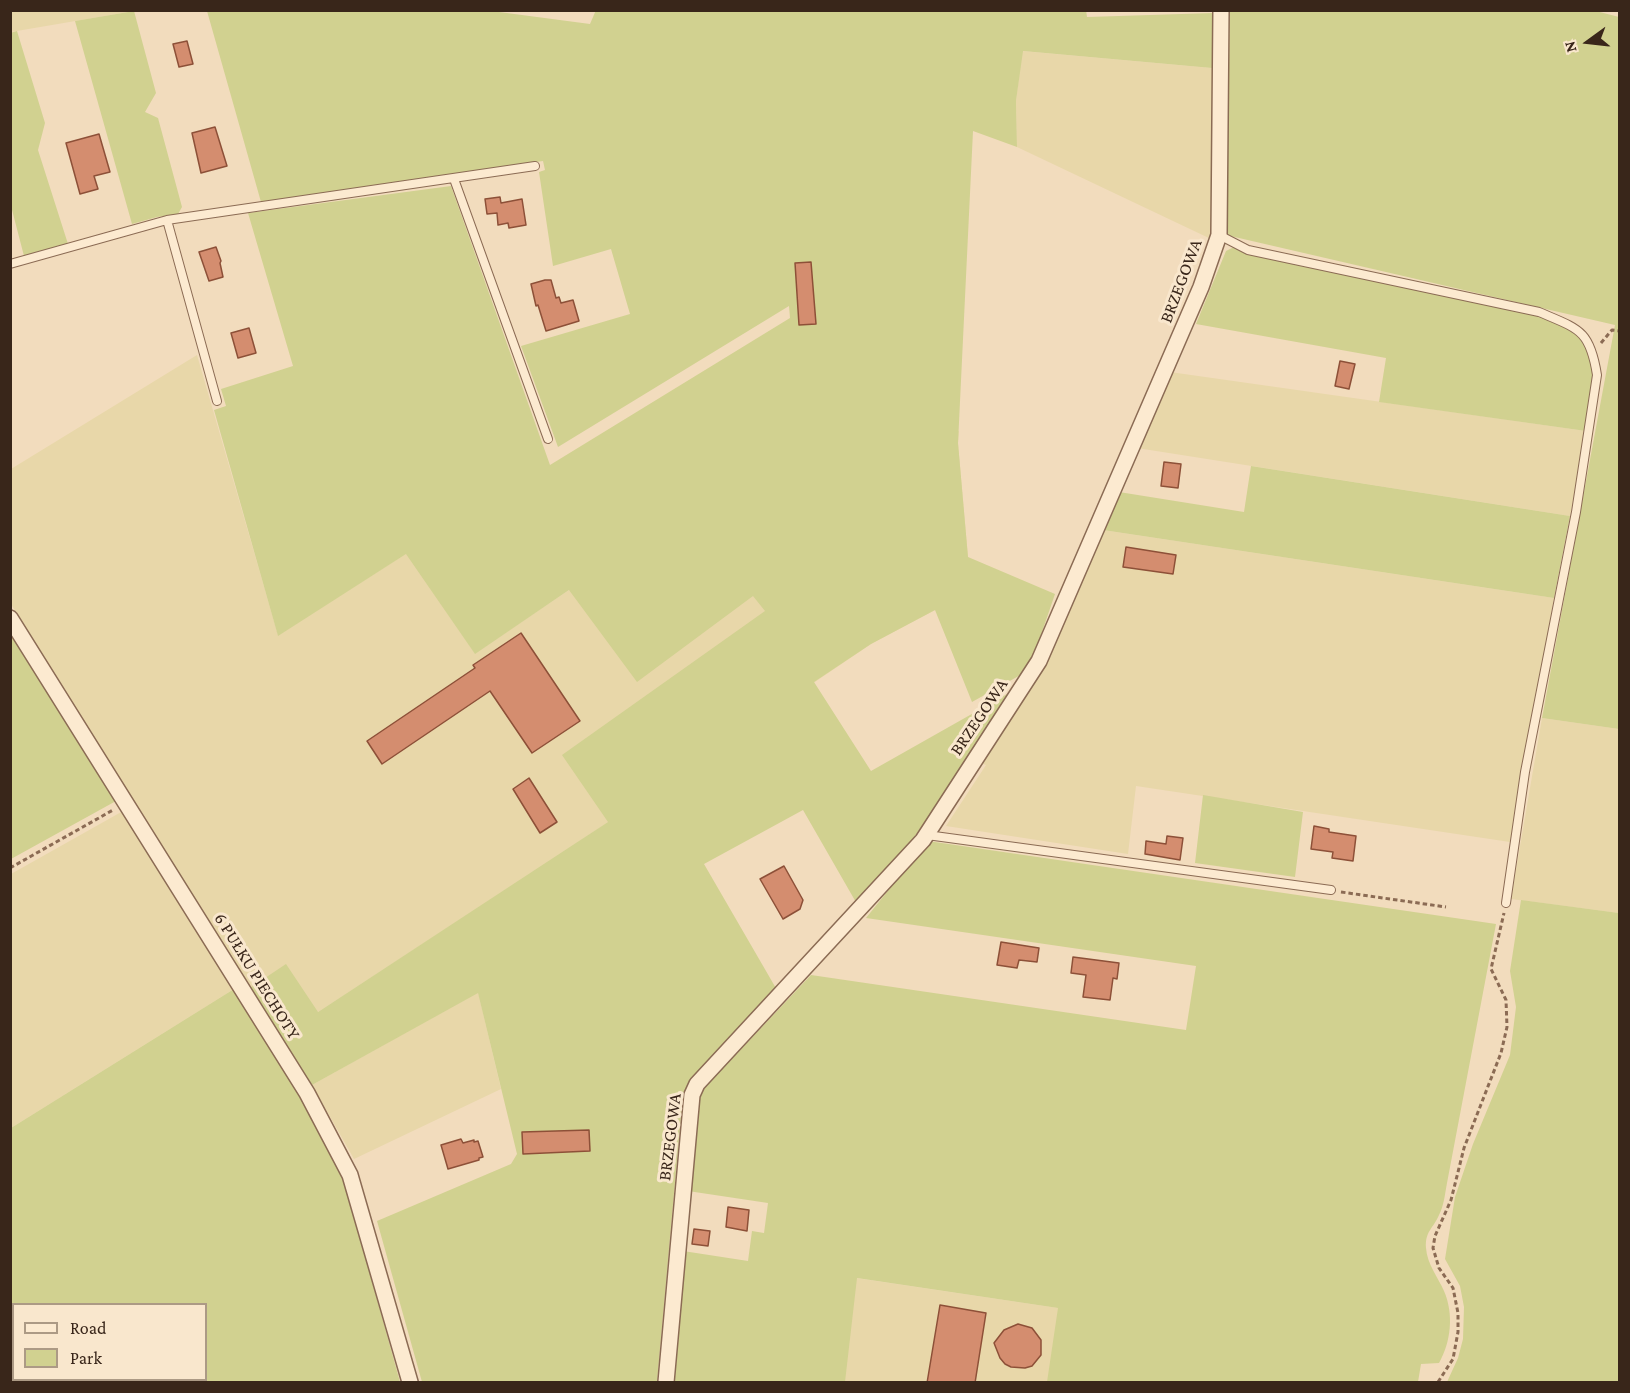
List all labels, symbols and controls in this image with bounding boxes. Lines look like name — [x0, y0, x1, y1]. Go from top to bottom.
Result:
north arrow — [1558, 12, 1618, 72]
text: N — [1561, 39, 1580, 54]
street label: BRZEGOWA — [1155, 236, 1207, 326]
street label: BRZEGOWA — [945, 674, 1013, 760]
street label: 6 PUŁKU PIECHOTY — [209, 909, 305, 1043]
street label: BRZEGOWA — [654, 1092, 686, 1182]
legend — [12, 1303, 207, 1381]
text: Road — [70, 1318, 107, 1338]
text: Park — [70, 1348, 102, 1368]

